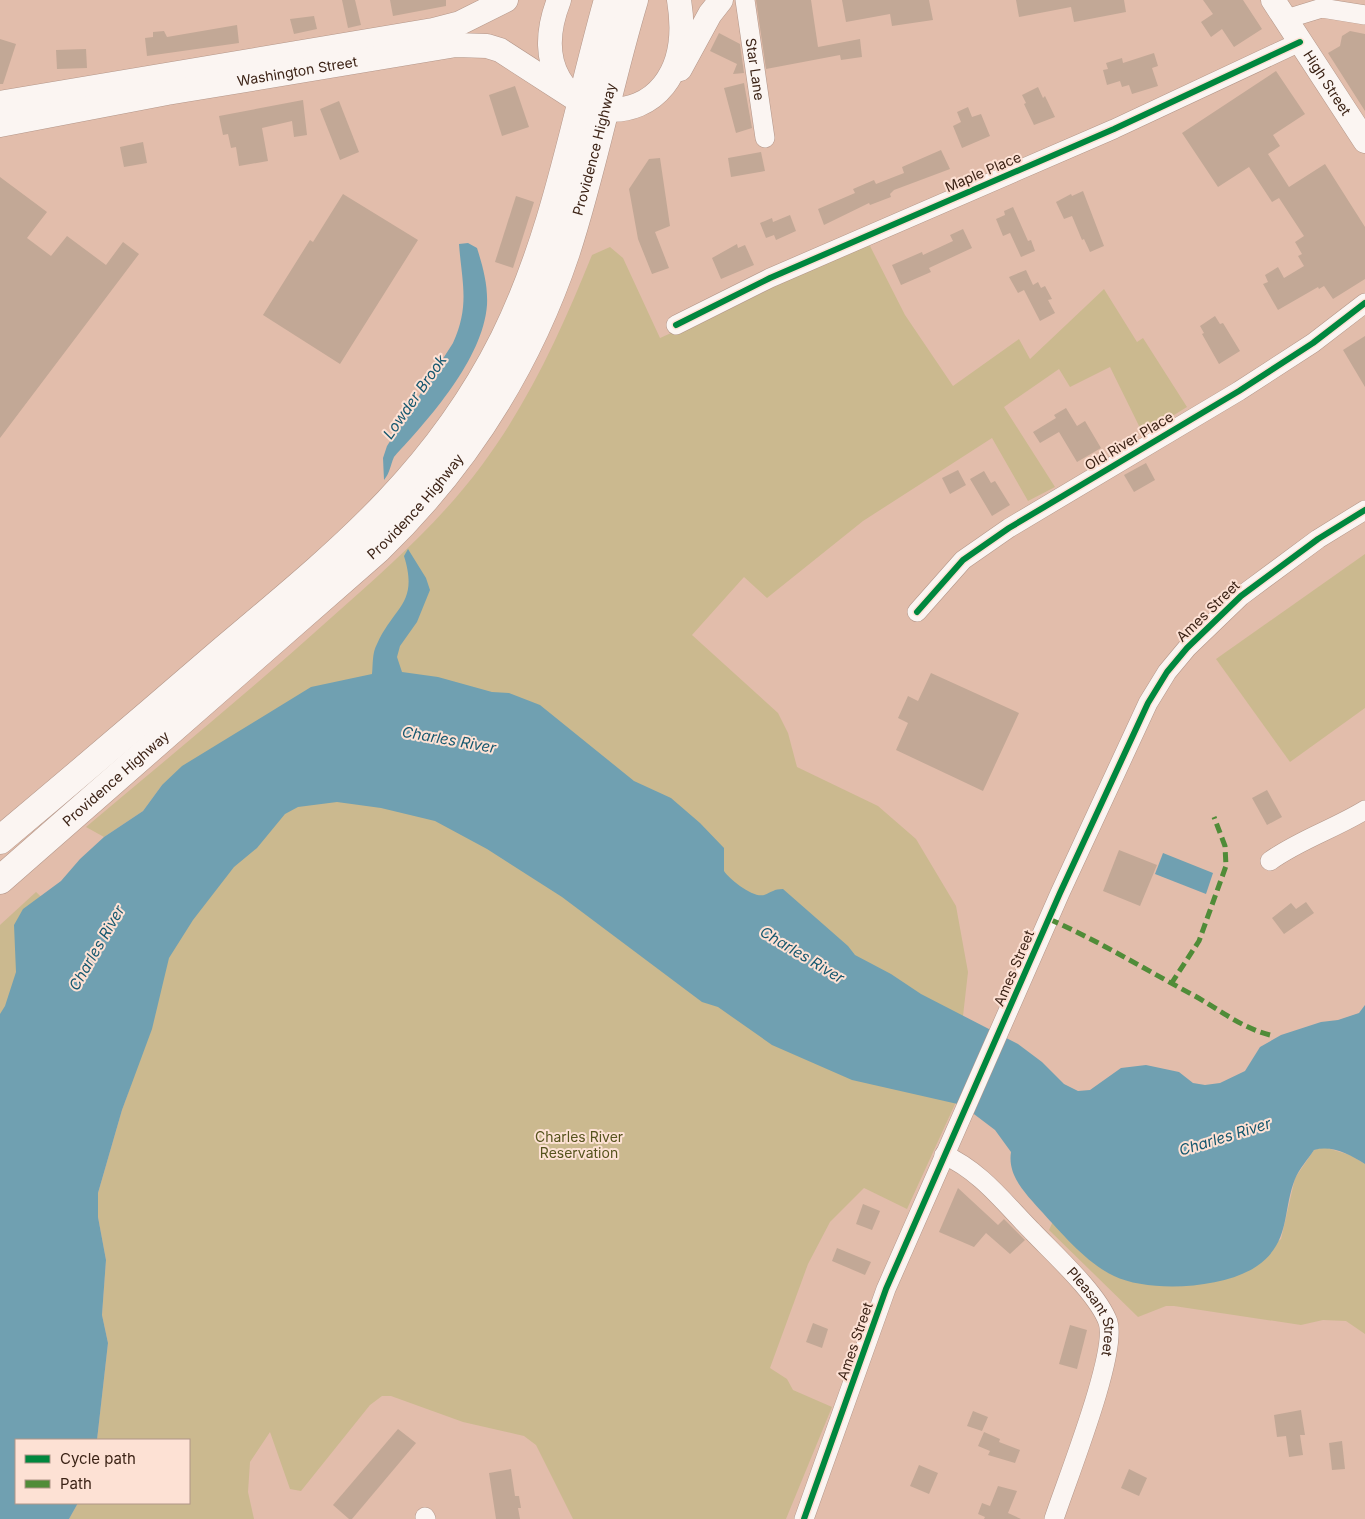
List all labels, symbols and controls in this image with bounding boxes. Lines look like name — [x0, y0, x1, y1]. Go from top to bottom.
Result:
street label: Star Lane — [743, 37, 768, 102]
street label: High Street — [1300, 47, 1355, 119]
street label: Washington Street — [236, 52, 359, 89]
street label: Providence Highway — [569, 81, 619, 217]
street label: Maple Place — [942, 148, 1023, 195]
water label: Lowder Brook — [379, 350, 451, 442]
street label: Old River Place — [1081, 407, 1176, 474]
street label: Providence Highway — [363, 450, 467, 563]
street label: Ames Street — [1173, 576, 1243, 645]
water label: Charles River — [401, 722, 498, 757]
street label: Providence Highway — [59, 727, 172, 829]
water label: Charles River — [65, 902, 129, 994]
water label: Charles River — [757, 922, 848, 987]
street label: Ames Street — [990, 927, 1037, 1008]
water label: Charles River — [1177, 1113, 1273, 1160]
park label: Charles River Reservation — [535, 1128, 623, 1161]
street label: Pleasant Street — [1064, 1263, 1118, 1358]
street label: Ames Street — [833, 1299, 876, 1382]
legend — [15, 1439, 190, 1504]
text: Cycle path — [60, 1449, 136, 1468]
text: Path — [60, 1474, 92, 1493]

